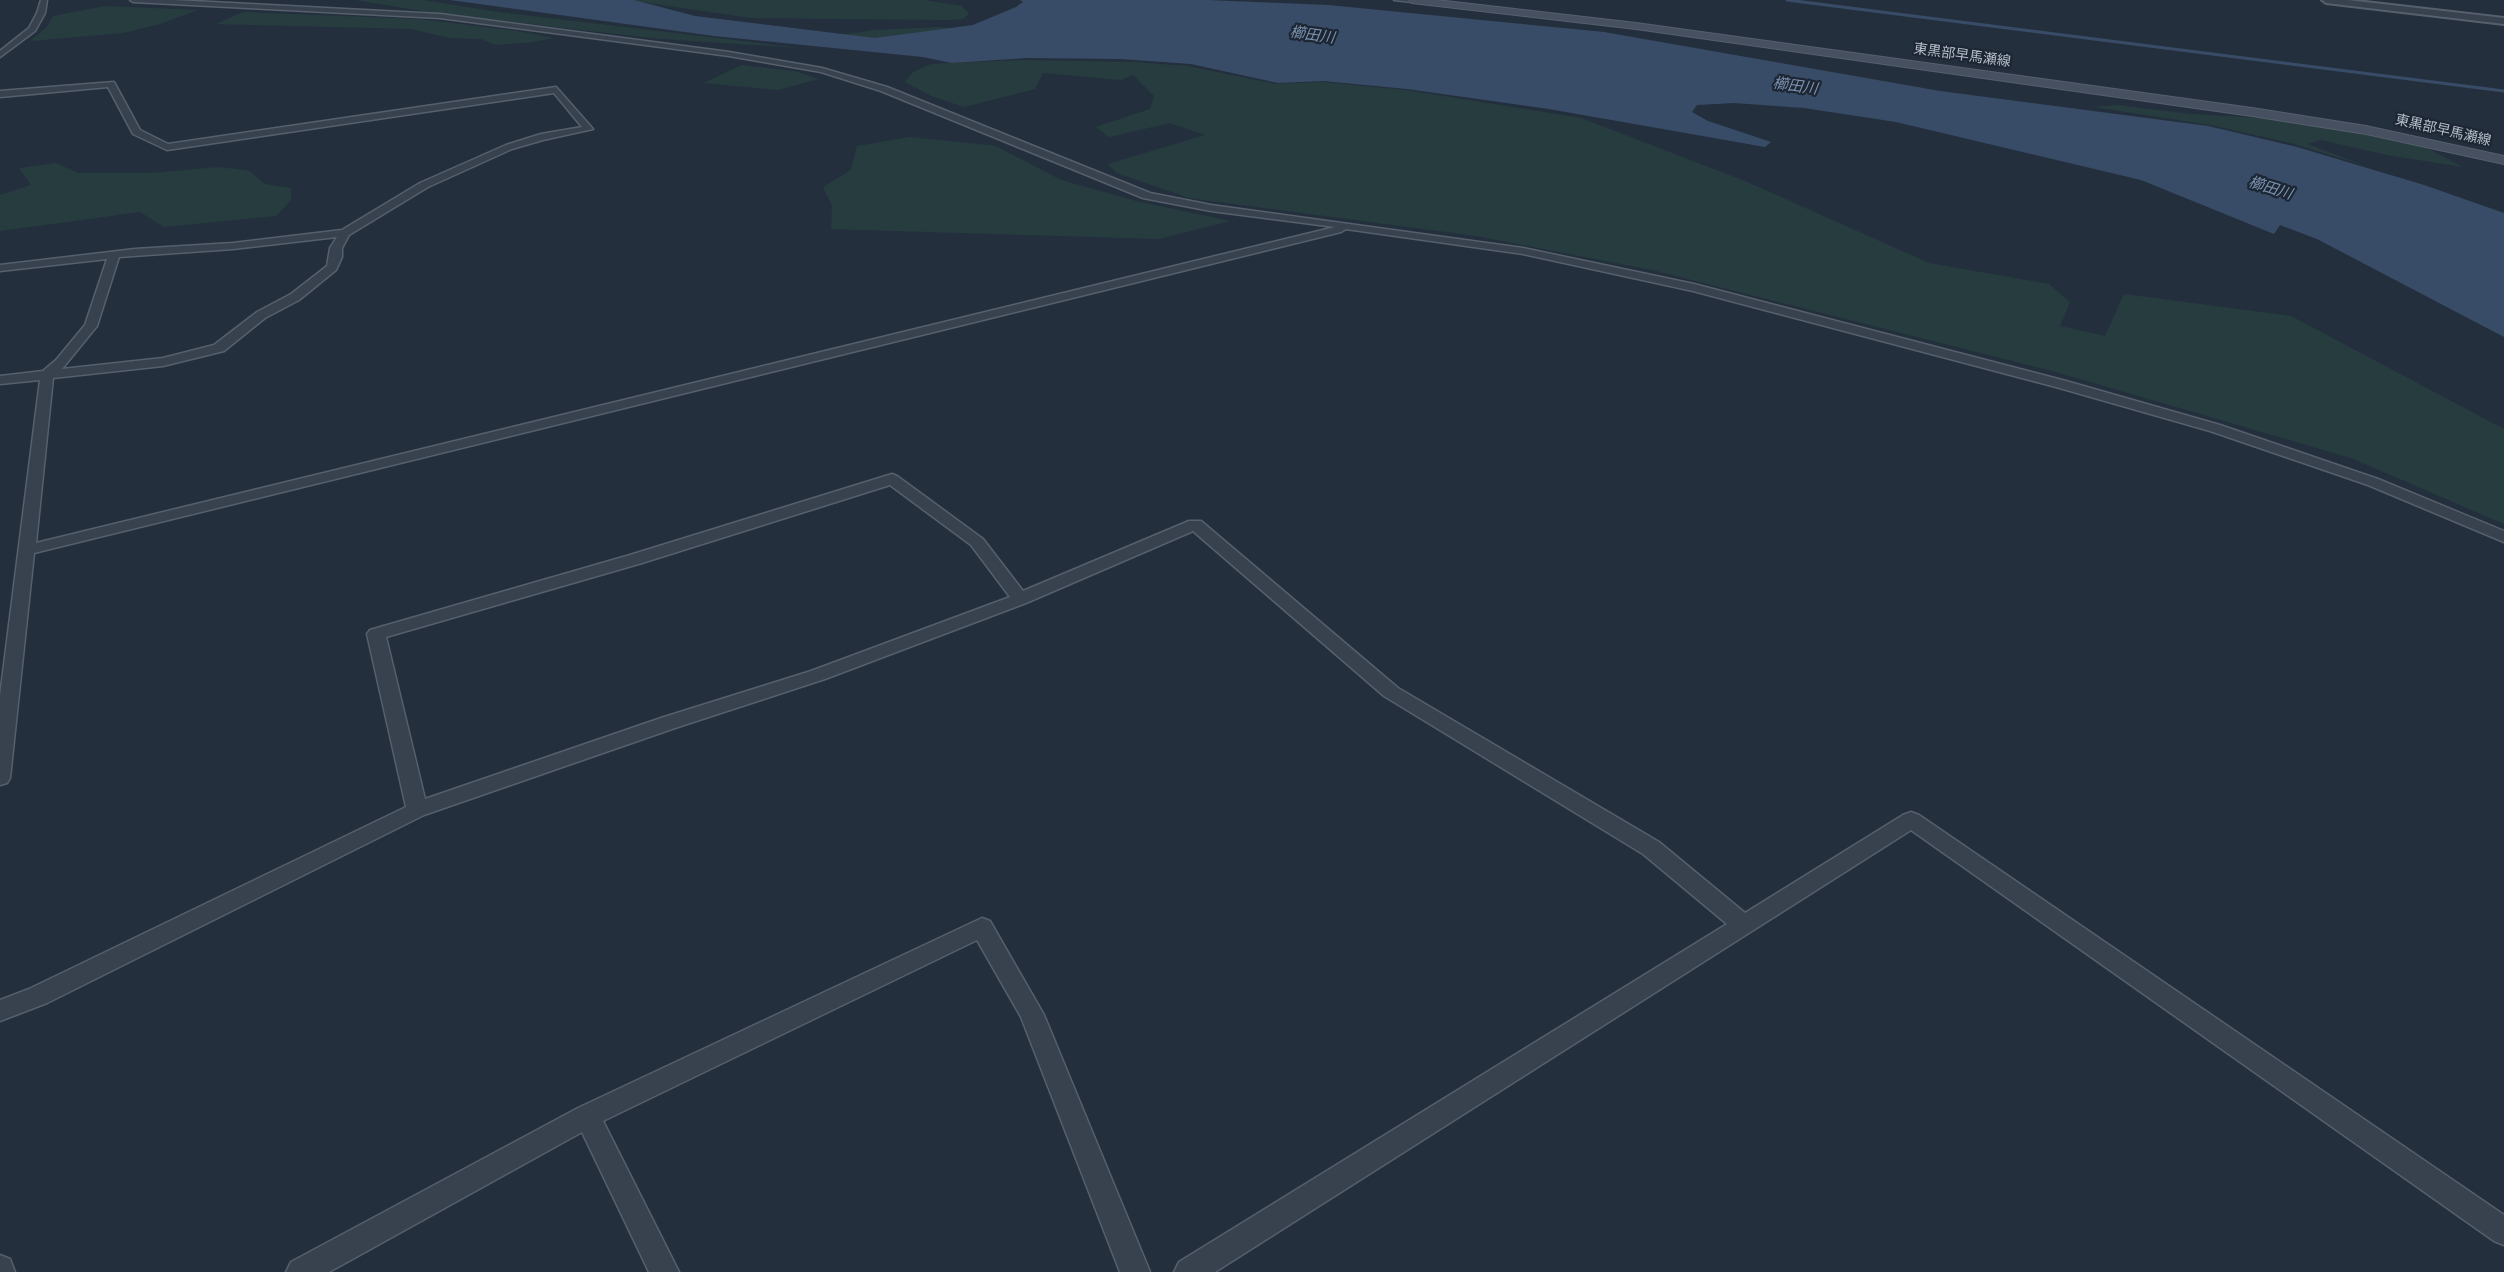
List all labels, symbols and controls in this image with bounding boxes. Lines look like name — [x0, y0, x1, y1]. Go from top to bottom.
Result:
water label: 櫛田川 — [1288, 24, 1336, 48]
street label: 東黒部早馬瀬線 — [1912, 41, 2012, 71]
water label: 櫛田川 — [1771, 75, 1819, 99]
street label: 東黒部早馬瀬線 — [2393, 112, 2493, 150]
water label: 櫛田川 — [2246, 174, 2294, 204]

